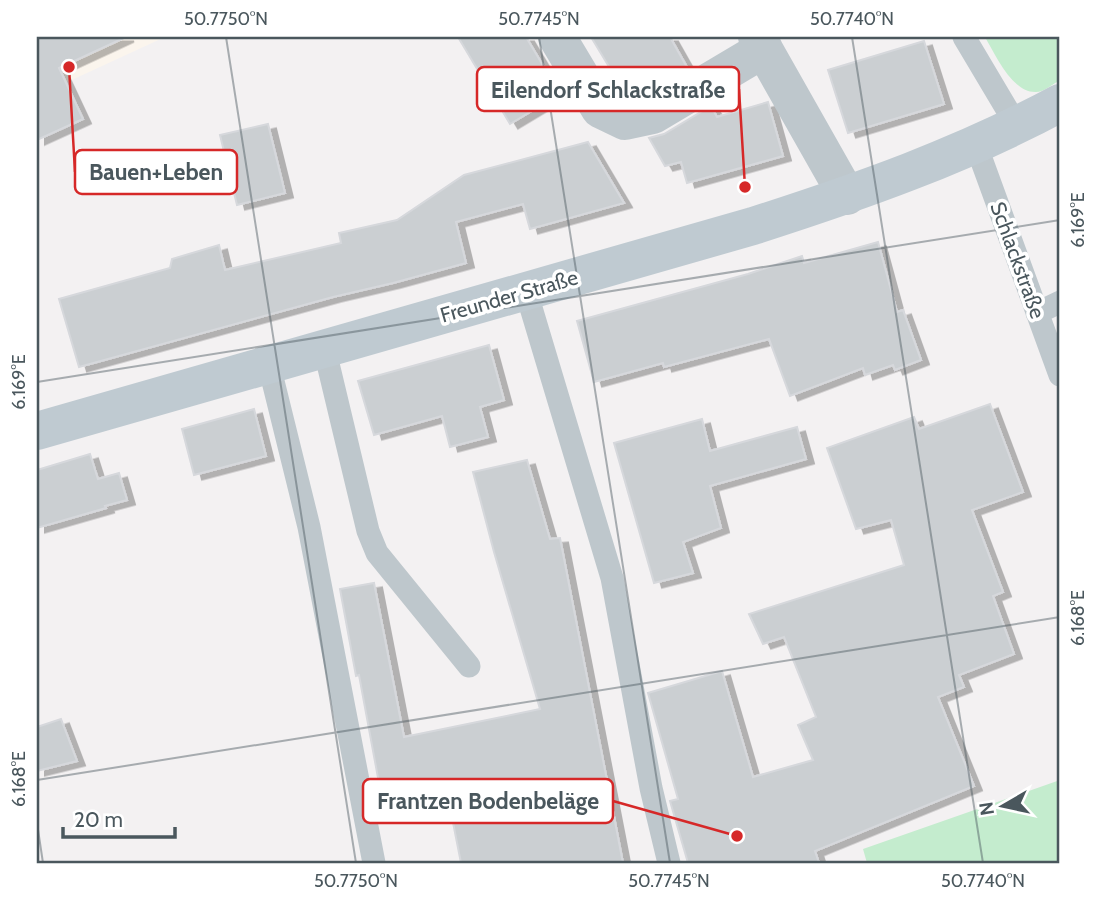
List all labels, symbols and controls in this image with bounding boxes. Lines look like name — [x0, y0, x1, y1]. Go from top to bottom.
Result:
text: 50.7750°N — [184, 8, 268, 30]
text: 50.7745°N — [498, 8, 580, 30]
text: 50.7740°N — [810, 8, 894, 30]
callout: Eilendorf Schlackstraße — [477, 67, 739, 111]
text: Eilendorf Schlackstraße — [491, 76, 725, 104]
callout: Bauen+Leben — [75, 150, 237, 194]
text: Bauen+Leben — [89, 158, 223, 186]
text: 6.169°E — [1067, 192, 1089, 248]
street label: Schlackstraße — [985, 198, 1051, 322]
street label: Freunder Straße — [437, 264, 581, 328]
text: 6.169°E — [8, 354, 30, 410]
text: 6.168°E — [1067, 590, 1089, 646]
text: 6.168°E — [8, 751, 30, 807]
north arrow — [968, 771, 1038, 841]
callout: Frantzen Bodenbeläge — [363, 779, 613, 823]
text: Frantzen Bodenbeläge — [377, 787, 599, 815]
scale bar — [63, 795, 175, 839]
text: N — [974, 800, 999, 817]
text: 20 m — [74, 807, 123, 832]
text: 50.7750°N — [314, 870, 398, 892]
text: 50.7745°N — [628, 870, 710, 892]
text: 50.7740°N — [941, 870, 1025, 892]

